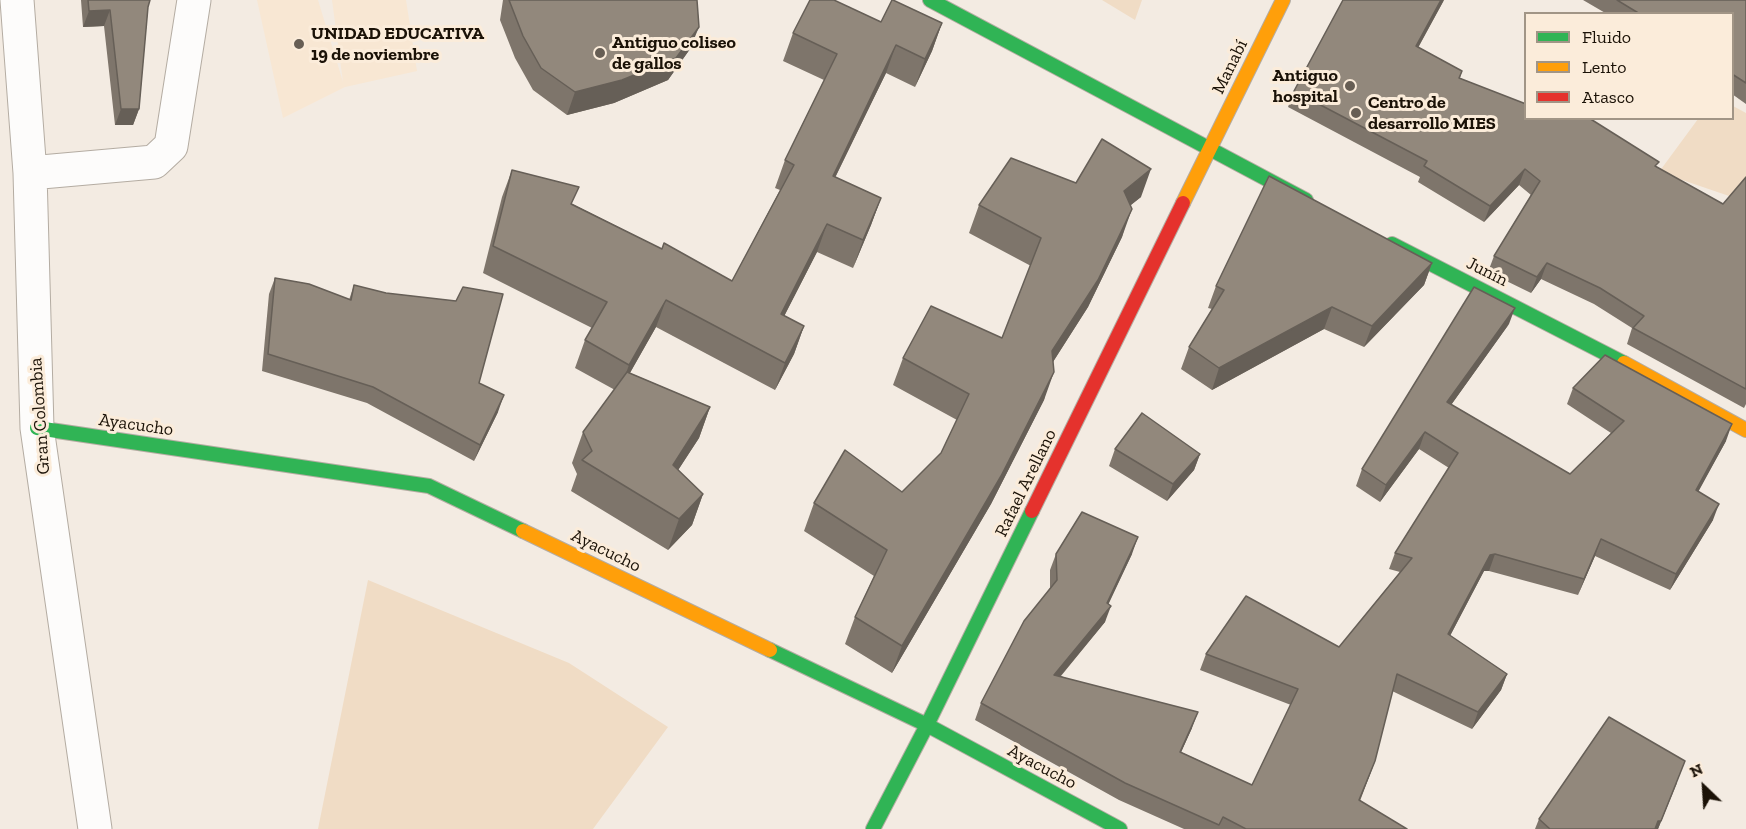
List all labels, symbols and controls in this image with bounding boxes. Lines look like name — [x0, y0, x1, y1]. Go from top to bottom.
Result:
legend — [1524, 12, 1734, 120]
place label: UNIDAD EDUCATIVA 19 de noviembre — [311, 23, 484, 66]
text: Fluido — [1582, 26, 1631, 48]
place label: Antiguo coliseo de gallos — [612, 32, 736, 74]
street label: Manabí — [1208, 36, 1252, 98]
marker: UNIDAD EDUCATIVA 19 de noviembre — [292, 37, 306, 51]
marker: Antiguo coliseo de gallos — [593, 46, 607, 60]
text: Lento — [1582, 56, 1627, 78]
place label: Antiguo hospital — [1272, 65, 1338, 107]
marker: Antiguo hospital — [1343, 79, 1357, 93]
text: Atasco — [1582, 86, 1634, 108]
place label: Centro de desarrollo MIES — [1368, 92, 1496, 134]
marker: Centro de desarrollo MIES — [1349, 106, 1363, 120]
street label: Junín — [1463, 252, 1511, 292]
street label: Gran Colombia — [25, 357, 55, 475]
street label: Ayacucho — [97, 409, 175, 441]
street label: Rafael Arellano — [991, 426, 1061, 540]
street label: Ayacucho — [568, 525, 644, 577]
street label: Ayacucho — [1004, 740, 1080, 794]
north arrow — [1674, 757, 1734, 817]
text: N — [1687, 759, 1706, 781]

